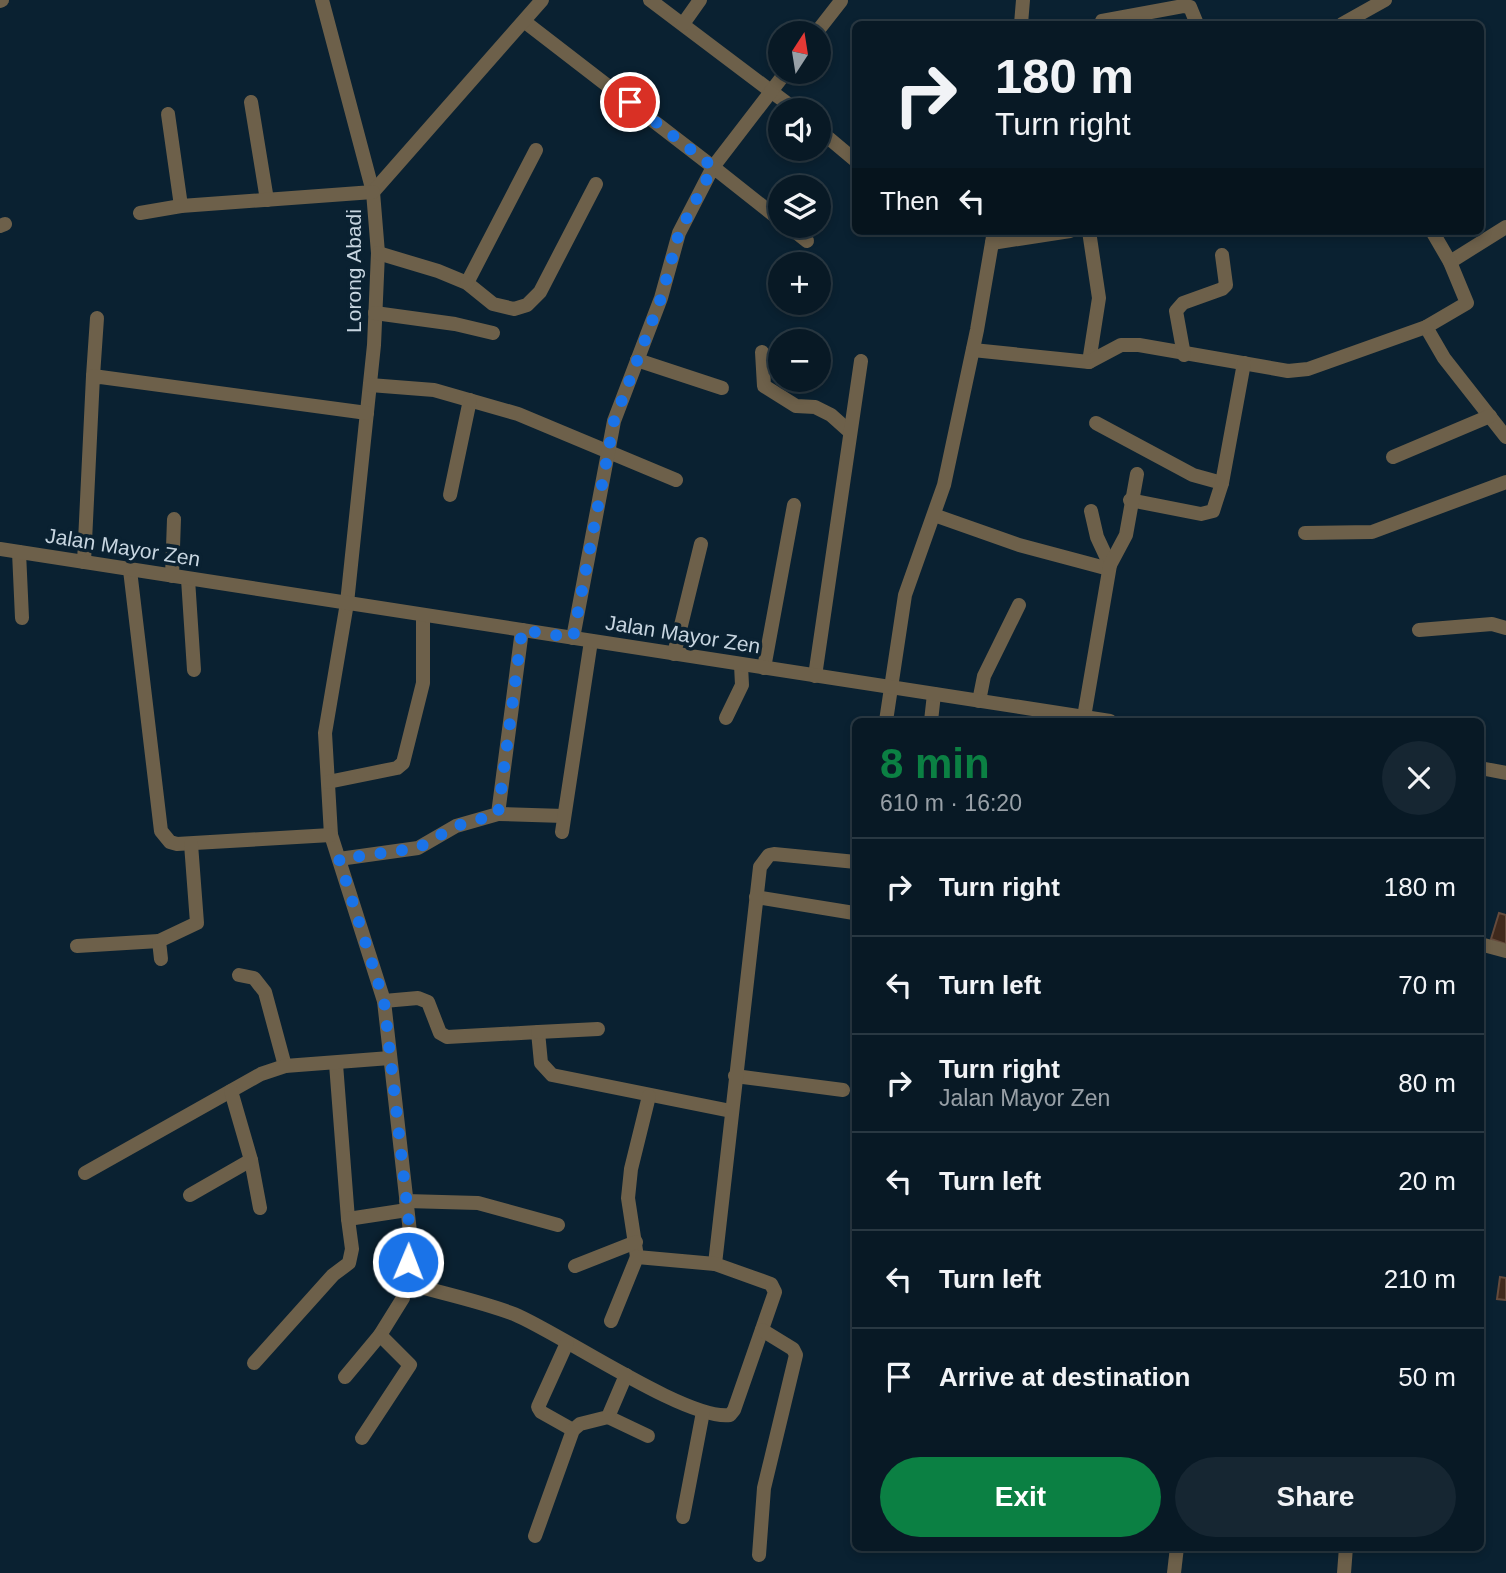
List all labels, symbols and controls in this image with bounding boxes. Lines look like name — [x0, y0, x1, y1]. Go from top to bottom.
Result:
north arrow — [768, 21, 831, 84]
map controls — [768, 21, 831, 392]
icon: right — [880, 49, 971, 140]
text: 180 m — [995, 49, 1134, 103]
pin — [600, 72, 660, 132]
icon: arrive — [611, 83, 649, 121]
button: sound — [768, 98, 831, 161]
text: Turn right — [995, 106, 1131, 142]
button: layers — [768, 175, 831, 238]
icon: left — [953, 182, 991, 220]
text: Then — [880, 186, 939, 216]
street label: Lorong Abadi — [342, 209, 365, 333]
button: + — [768, 252, 831, 315]
button: − — [768, 329, 831, 392]
street label: Jalan Mayor Zen — [44, 523, 202, 571]
street label: Jalan Mayor Zen — [604, 610, 762, 658]
text: 8 min — [880, 740, 990, 787]
button: close — [1382, 741, 1456, 815]
text: 610 m · 16:20 — [880, 790, 1022, 816]
icon: right — [880, 868, 918, 906]
text: Turn right — [939, 872, 1060, 902]
text: 180 m — [1384, 872, 1456, 902]
icon: left — [880, 966, 918, 1004]
text: Turn left — [939, 970, 1041, 1000]
text: 70 m — [1398, 970, 1456, 1000]
text: Turn right — [939, 1054, 1060, 1084]
icon: right — [880, 1064, 918, 1102]
text: 80 m — [1398, 1068, 1456, 1098]
text: Jalan Mayor Zen — [939, 1085, 1110, 1111]
icon: left — [880, 1162, 918, 1200]
text: Turn left — [939, 1166, 1041, 1196]
text: 20 m — [1398, 1166, 1456, 1196]
position arrow — [371, 1225, 445, 1299]
icon: left — [880, 1260, 918, 1298]
text: Turn left — [939, 1264, 1041, 1294]
text: 210 m — [1384, 1264, 1456, 1294]
icon: arrive — [880, 1358, 918, 1396]
text: Arrive at destination — [939, 1362, 1190, 1392]
text: 50 m — [1398, 1362, 1456, 1392]
button: Exit — [880, 1457, 1161, 1537]
button: Share — [1175, 1457, 1456, 1537]

